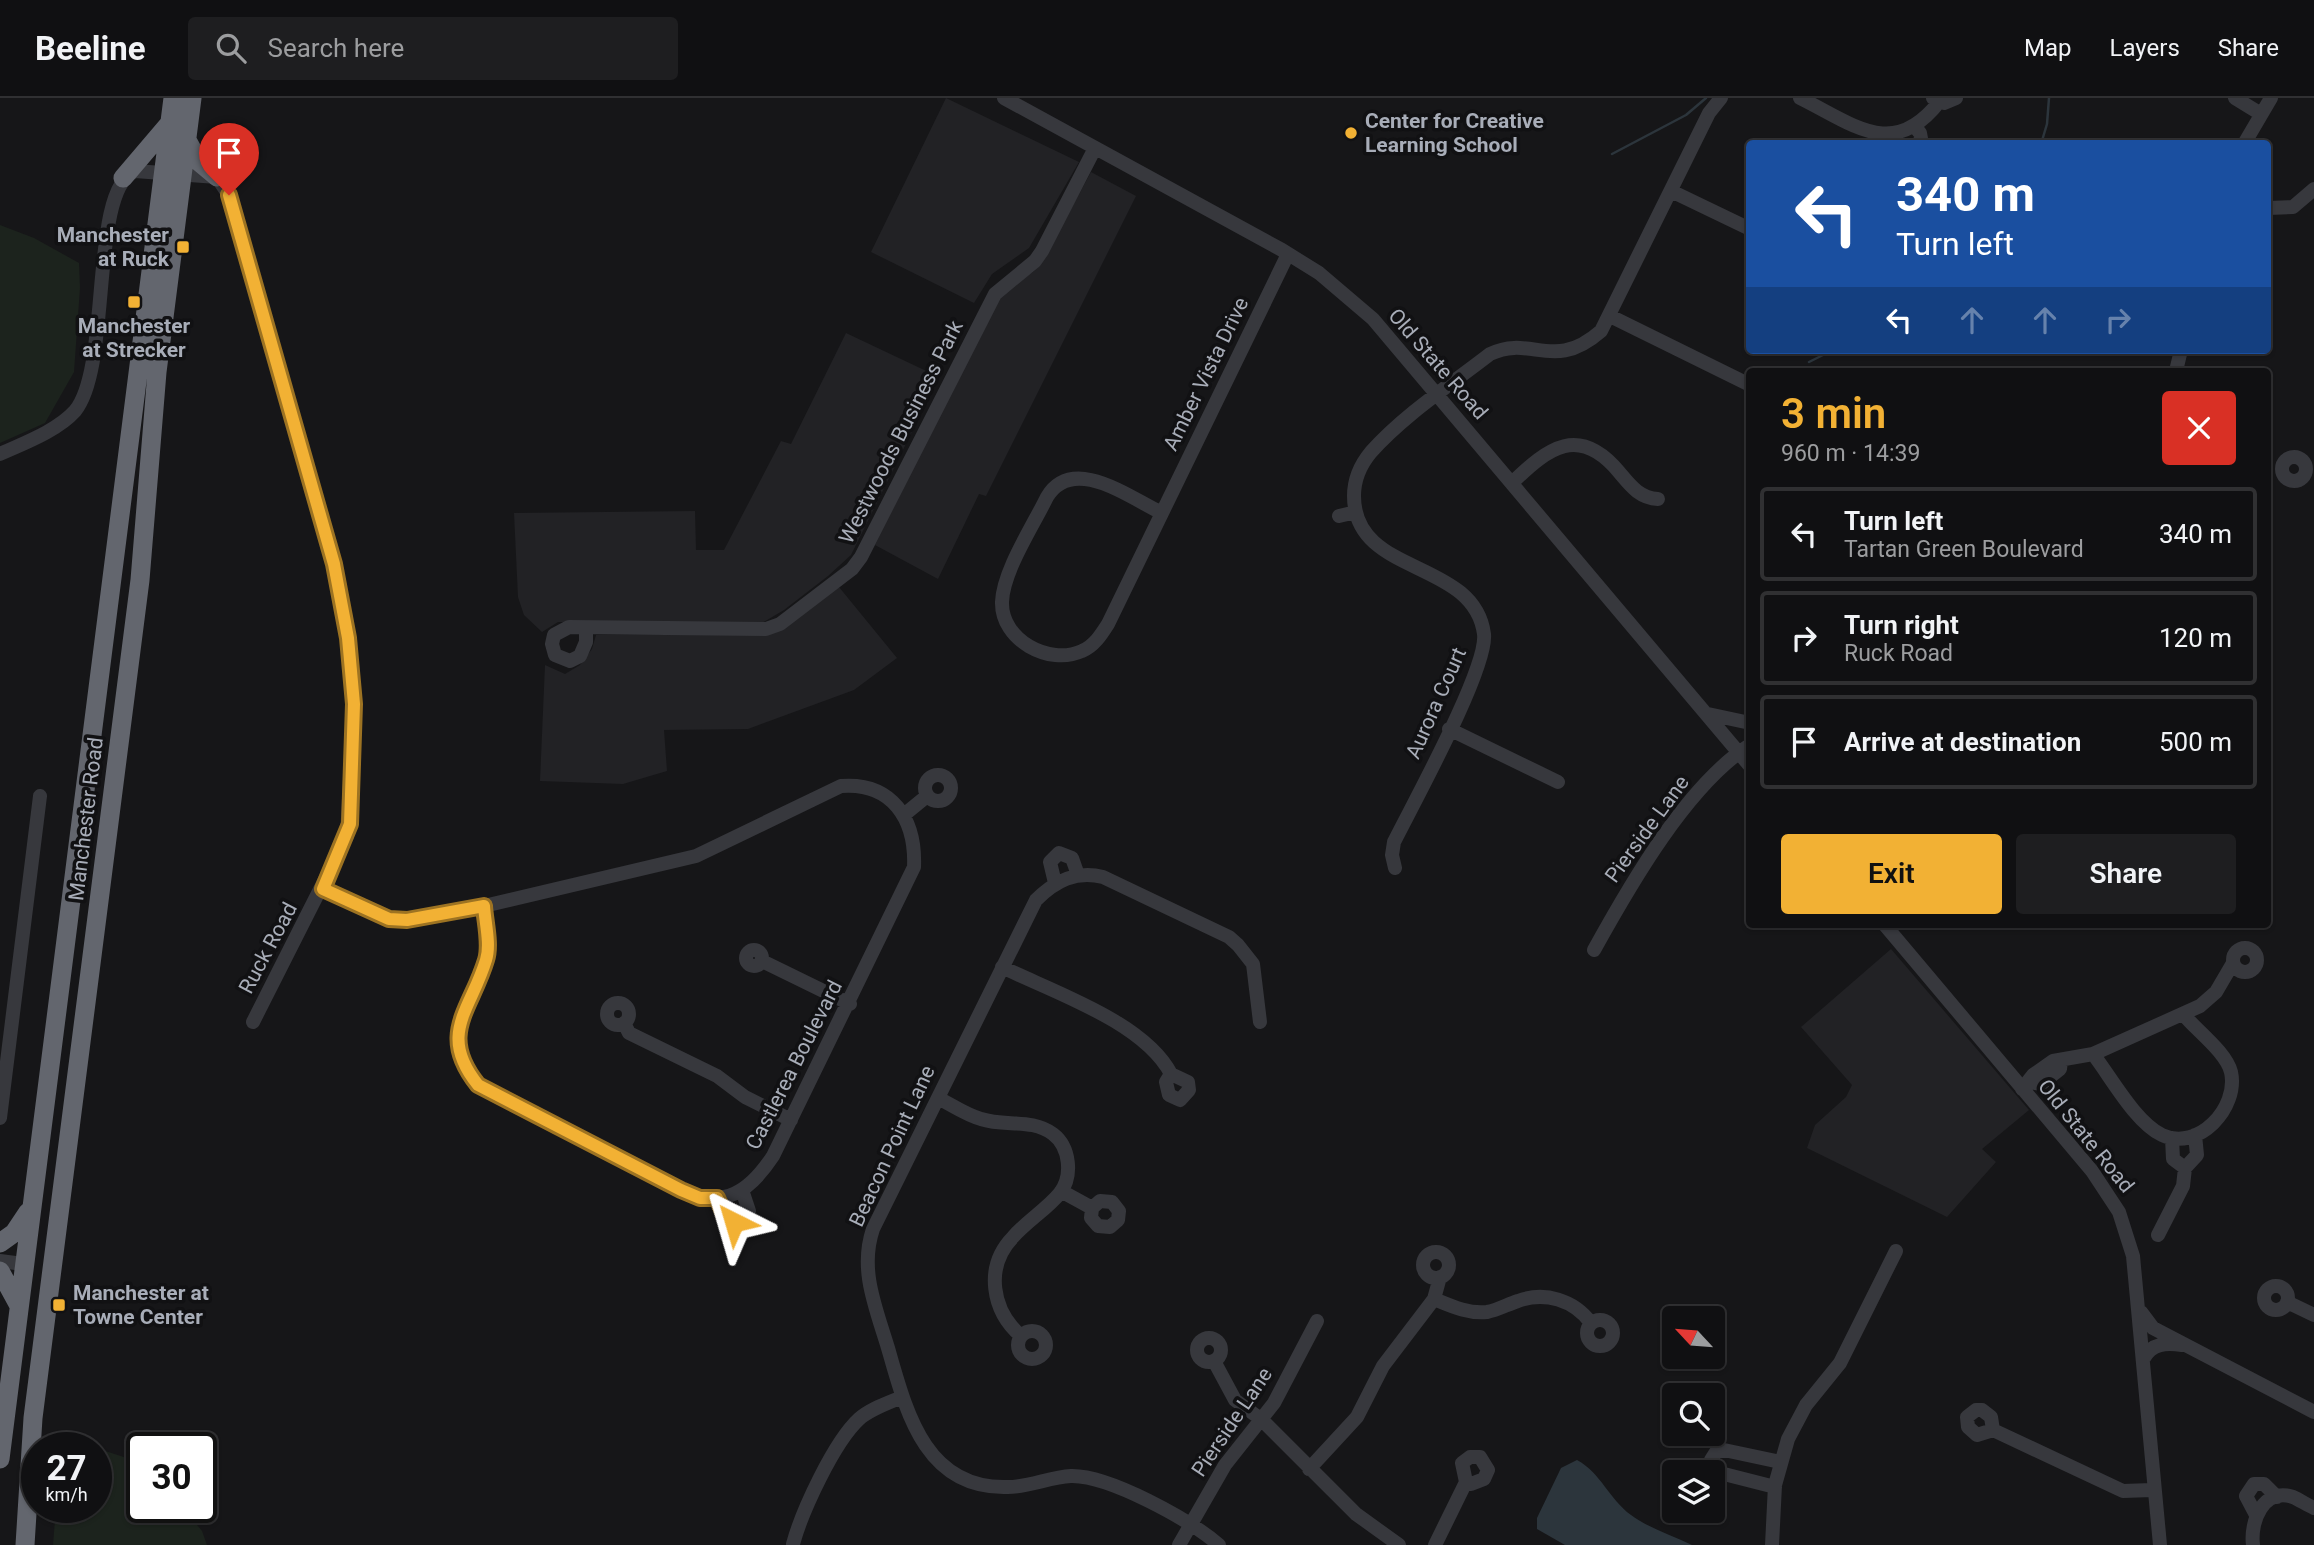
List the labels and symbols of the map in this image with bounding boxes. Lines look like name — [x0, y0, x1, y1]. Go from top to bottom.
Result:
place label: Center for Creative Learning School — [1365, 109, 1544, 157]
pin — [199, 123, 259, 195]
marker: Center for Creative Learning School — [1343, 125, 1359, 141]
place label: Manchester at Ruck — [57, 223, 170, 271]
marker: Manchester at Ruck — [175, 239, 191, 255]
marker: Manchester at Strecker — [126, 294, 142, 310]
street label: Amber Vista Drive — [1159, 294, 1253, 454]
street label: Old State Road — [1383, 304, 1493, 424]
place label: Manchester at Strecker — [78, 314, 190, 362]
street label: Westwoods Business Park — [834, 316, 968, 548]
street label: Aurora Court — [1401, 644, 1471, 762]
street label: Manchester Road — [64, 736, 108, 902]
street label: Pierside Lane — [1600, 771, 1694, 887]
street label: Ruck Road — [234, 898, 302, 998]
street label: Castlerea Boulevard — [741, 976, 847, 1154]
street label: Beacon Point Lane — [844, 1062, 940, 1230]
street label: Old State Road — [2033, 1075, 2139, 1197]
position arrow — [697, 1185, 771, 1259]
place label: Manchester at Towne Center — [73, 1281, 209, 1329]
marker: Manchester at Towne Center — [51, 1297, 67, 1313]
north arrow — [1662, 1306, 1726, 1368]
street label: Pierside Lane — [1187, 1363, 1277, 1481]
speed limit sign: 30 — [126, 1432, 217, 1523]

